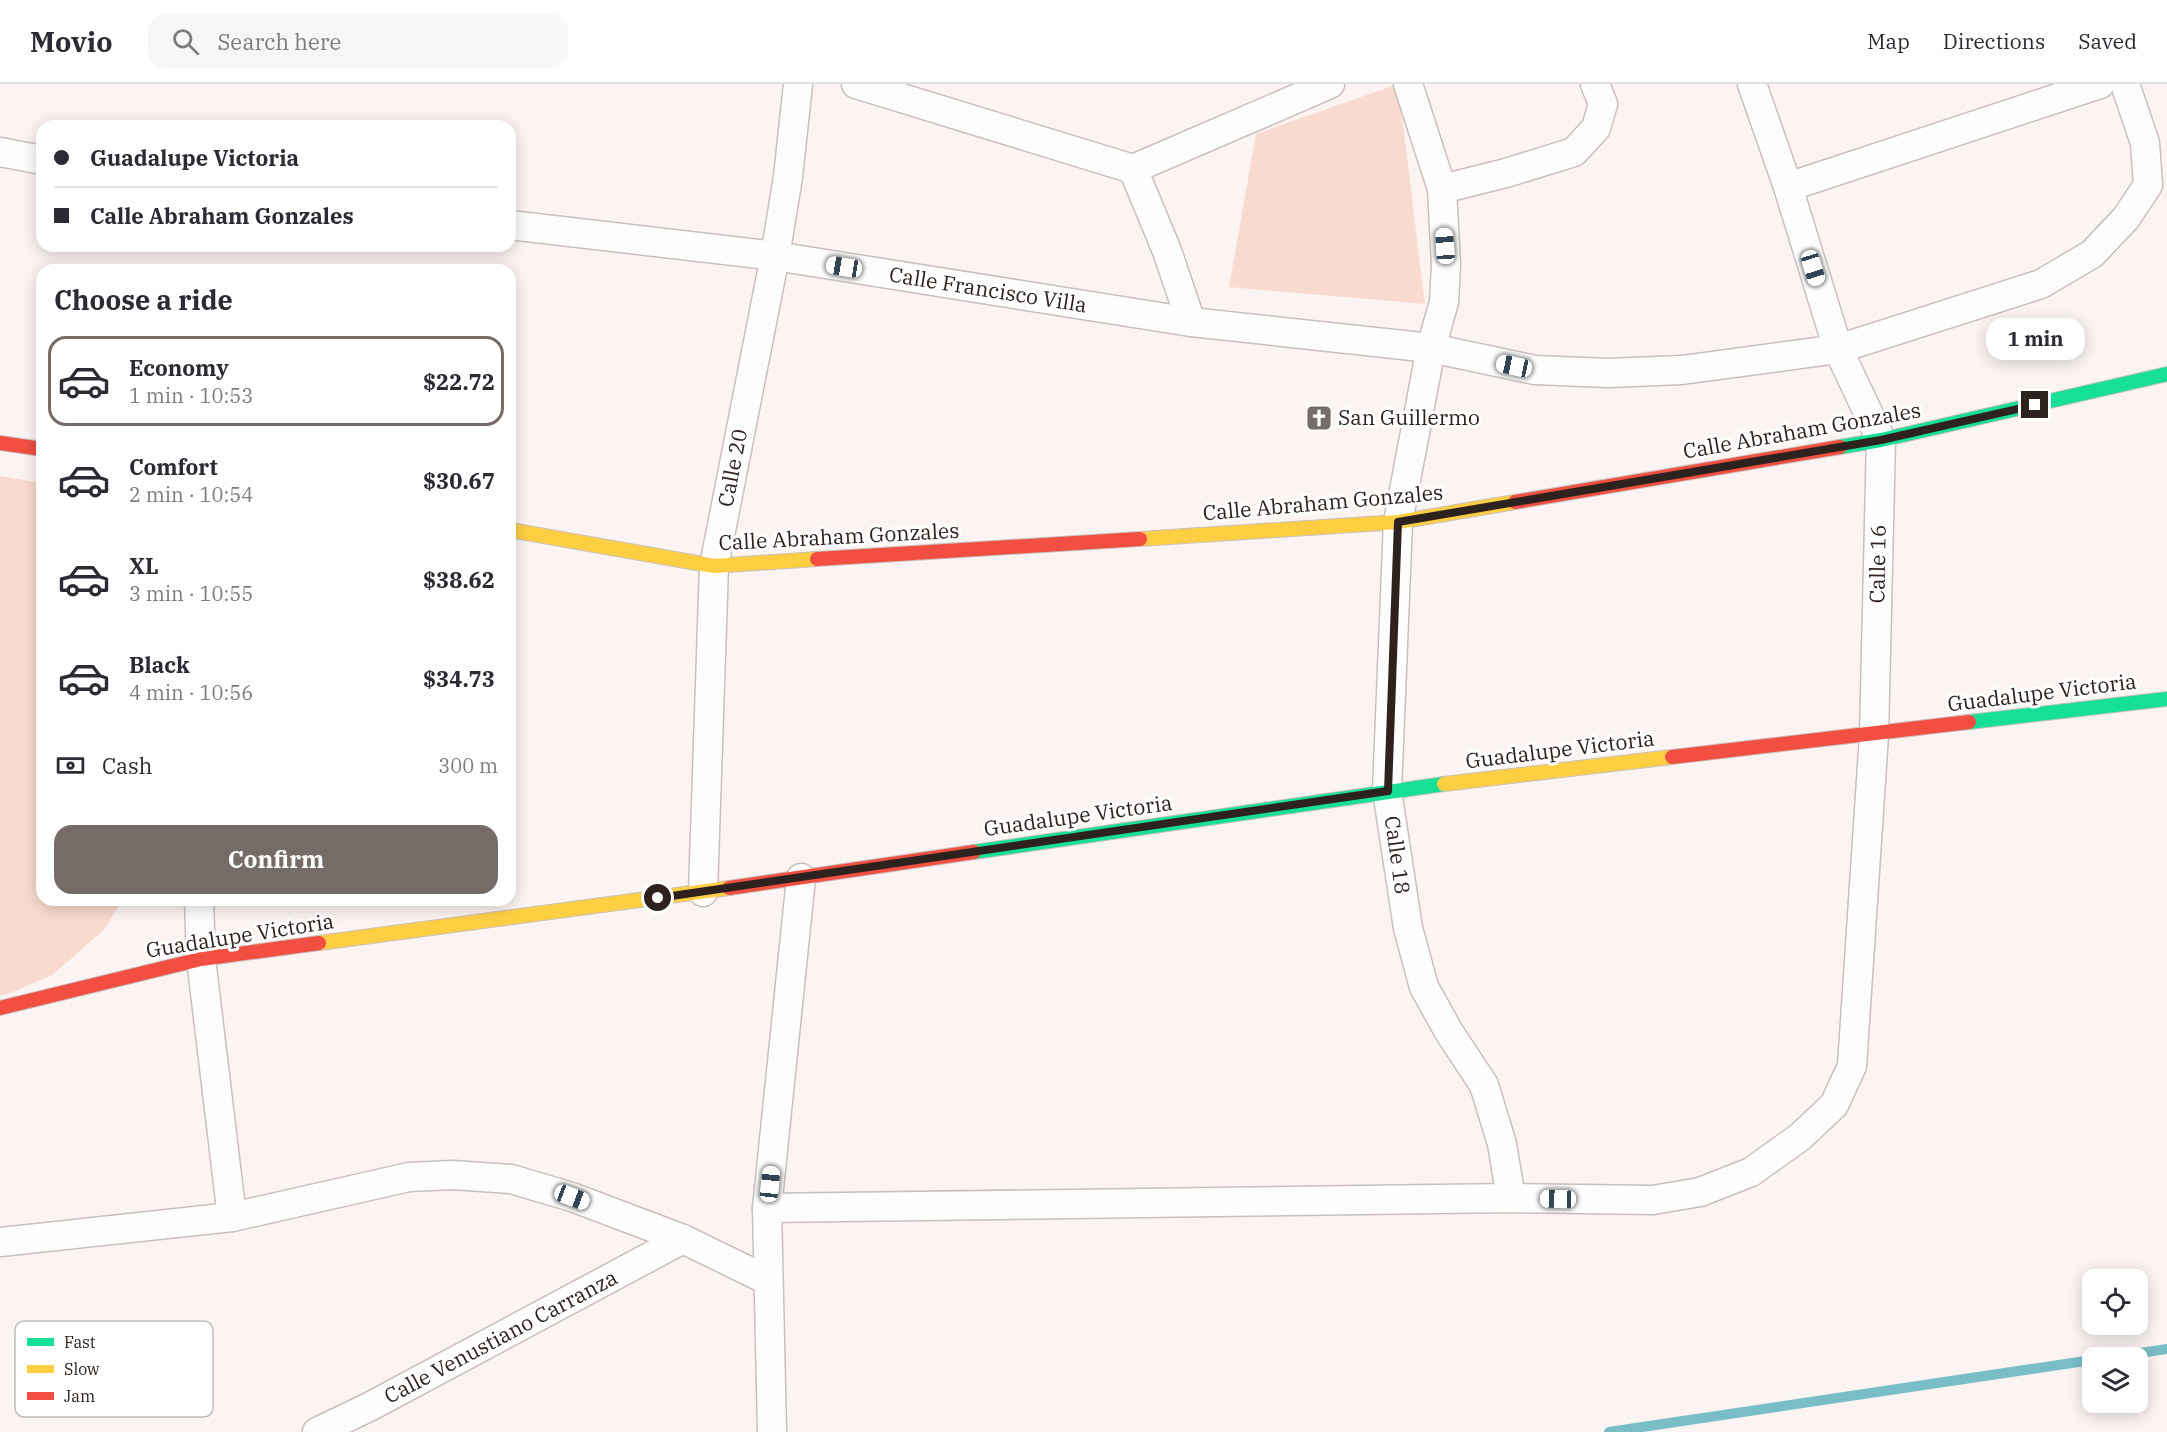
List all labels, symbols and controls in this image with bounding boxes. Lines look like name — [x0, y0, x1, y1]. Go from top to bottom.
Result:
search box — [148, 14, 568, 68]
text: Movio — [30, 23, 112, 60]
icon: search — [169, 25, 202, 58]
text: Search here — [217, 27, 341, 56]
text: Map — [1867, 27, 1910, 55]
text: Directions — [1943, 27, 2045, 55]
text: Saved — [2078, 27, 2137, 55]
text: Guadalupe Victoria — [90, 143, 299, 172]
text: Calle Abraham Gonzales — [90, 201, 354, 230]
car — [1435, 227, 1455, 265]
car — [1799, 248, 1827, 288]
car — [825, 255, 863, 279]
street label: Calle Francisco Villa — [887, 260, 1089, 318]
text: Choose a ride — [54, 282, 233, 317]
callout: 1 min — [1986, 318, 2084, 360]
text: 1 min — [2008, 325, 2064, 352]
text: Economy — [129, 353, 229, 382]
car — [1495, 353, 1533, 379]
icon: car — [57, 354, 111, 408]
text: $22.72 — [423, 367, 495, 396]
text: 1 min · 10:53 — [129, 382, 253, 409]
route end — [2021, 391, 2048, 418]
street label: Calle Abraham Gonzales — [1681, 395, 1923, 465]
church icon: San Guillermo — [1304, 403, 1334, 433]
place label: San Guillermo — [1338, 403, 1480, 431]
street label: Calle 20 — [711, 426, 753, 509]
text: Comfort — [129, 452, 218, 481]
icon: car — [57, 453, 111, 507]
text: $30.67 — [423, 466, 495, 495]
street label: Calle Abraham Gonzales — [1202, 478, 1444, 526]
text: 2 min · 10:54 — [129, 481, 253, 508]
street label: Calle Abraham Gonzales — [718, 516, 960, 556]
street label: Calle 16 — [1862, 524, 1892, 604]
text: XL — [129, 551, 159, 580]
icon: car — [57, 552, 111, 606]
text: $38.62 — [423, 565, 495, 594]
text: 3 min · 10:55 — [129, 580, 253, 607]
text: Black — [129, 650, 190, 679]
icon: car — [57, 651, 111, 705]
text: $34.73 — [423, 664, 495, 693]
street label: Guadalupe Victoria — [1946, 667, 2138, 717]
text: 4 min · 10:56 — [129, 679, 253, 706]
street label: Guadalupe Victoria — [1464, 724, 1656, 774]
icon: cash — [54, 749, 87, 782]
text: Cash — [102, 751, 153, 780]
text: 300 m — [438, 752, 498, 779]
street label: Guadalupe Victoria — [982, 788, 1174, 842]
street label: Calle 18 — [1379, 814, 1417, 896]
button: Confirm — [54, 825, 498, 894]
route start — [644, 884, 671, 911]
street label: Guadalupe Victoria — [144, 906, 336, 964]
car — [759, 1165, 781, 1203]
car — [552, 1182, 592, 1212]
car — [1540, 1190, 1576, 1208]
street label: Calle Venustiano Carranza — [379, 1263, 622, 1410]
map controls — [2082, 1269, 2148, 1413]
button: locate — [2082, 1269, 2148, 1335]
legend — [15, 1321, 213, 1417]
text: Fast — [64, 1332, 96, 1352]
button: layers — [2082, 1347, 2148, 1413]
text: Slow — [64, 1359, 100, 1379]
text: Jam — [64, 1386, 95, 1406]

